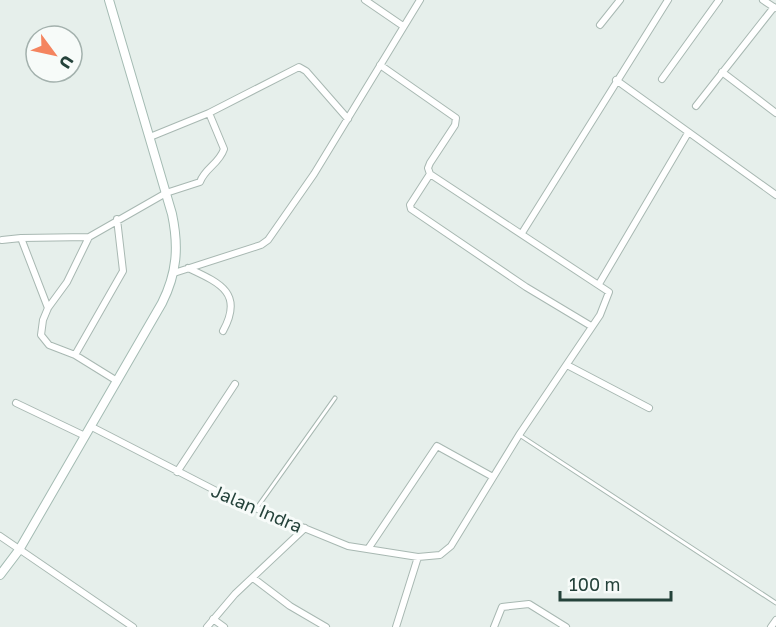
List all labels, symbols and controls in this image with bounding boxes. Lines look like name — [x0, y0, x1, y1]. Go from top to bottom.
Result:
north arrow — [24, 24, 84, 84]
text: U — [55, 52, 78, 73]
street label: Jalan Indra — [208, 479, 306, 537]
scale bar — [560, 564, 671, 602]
text: 100 m — [569, 573, 620, 595]

